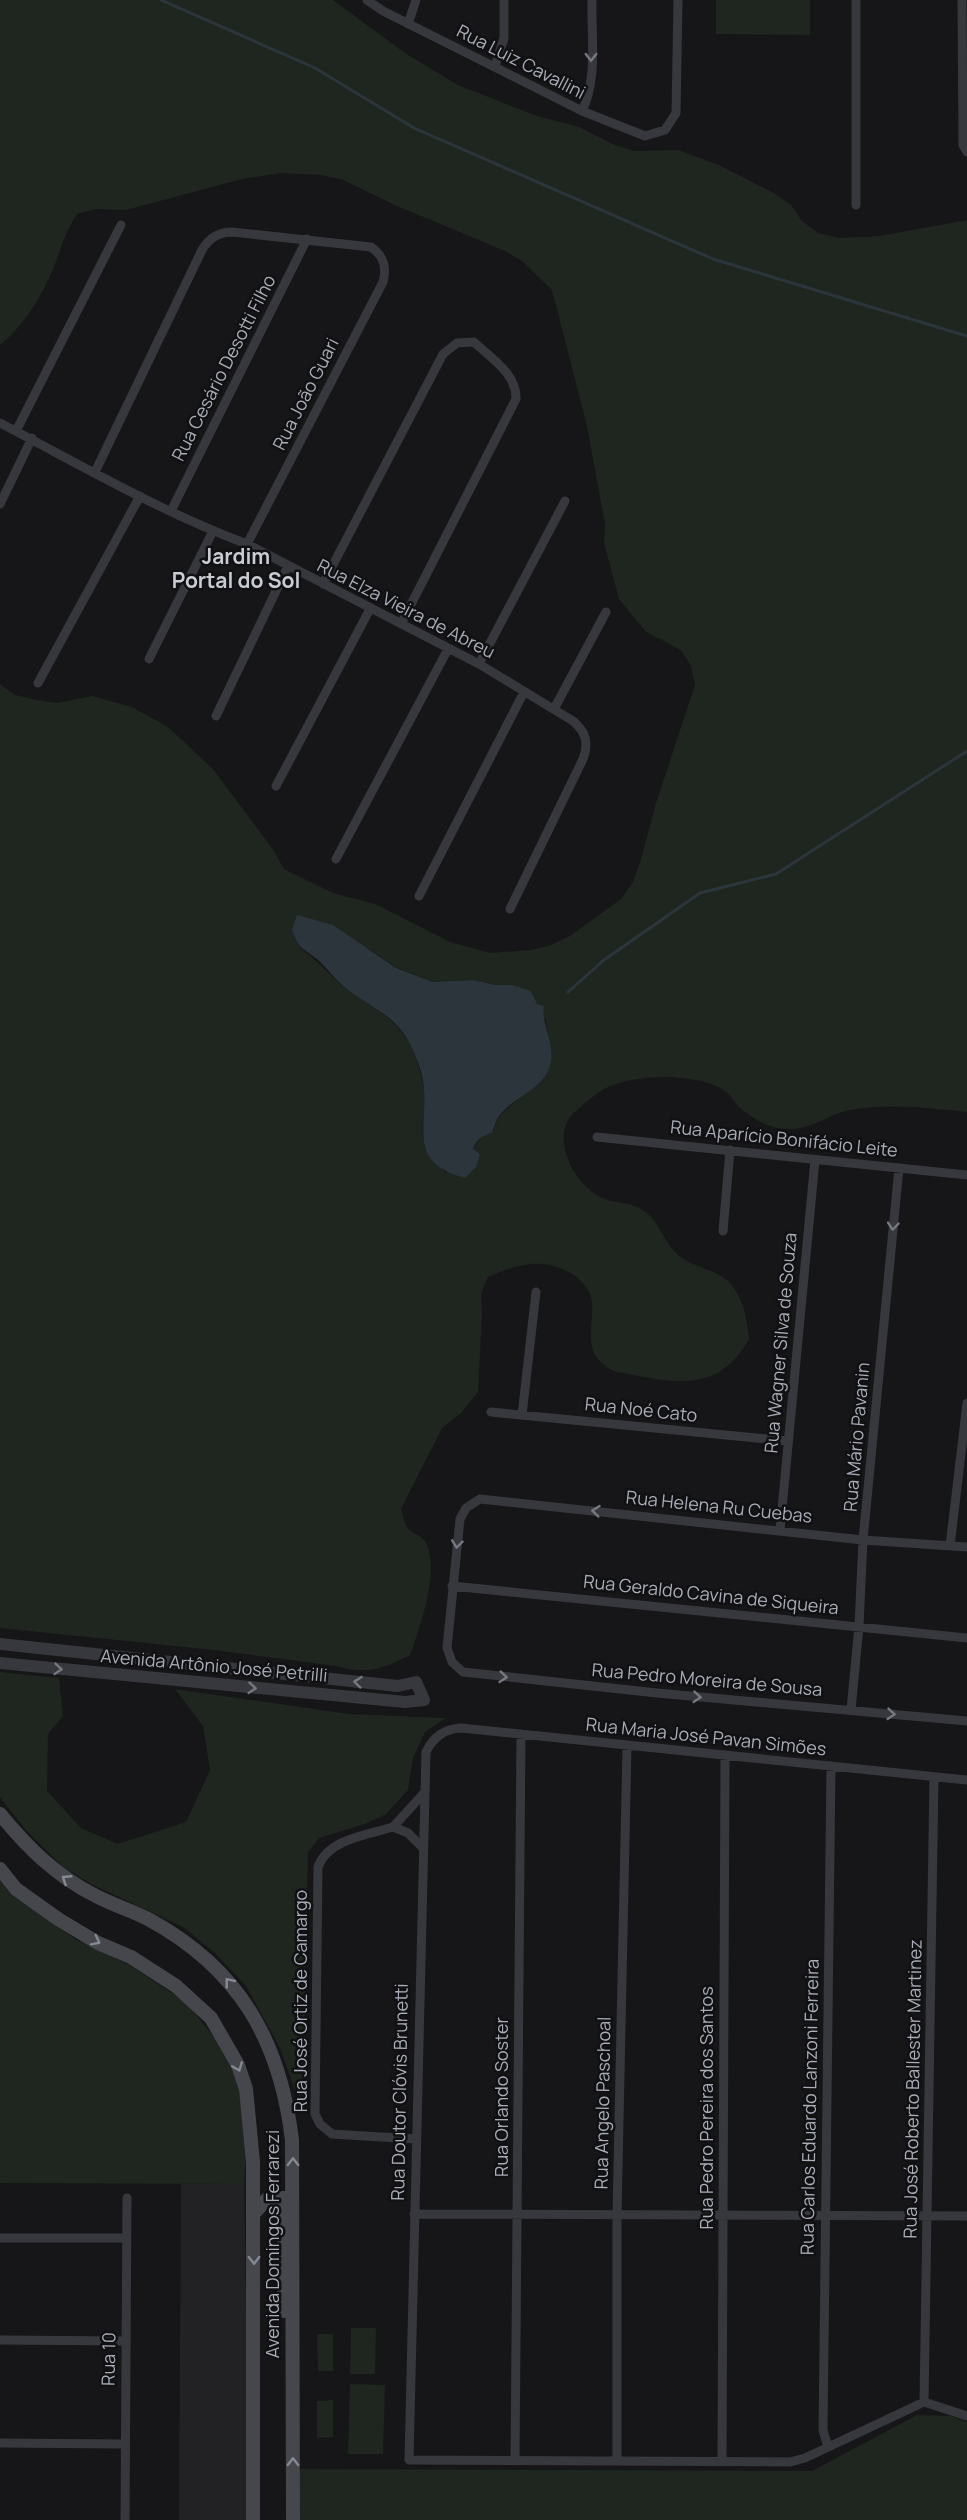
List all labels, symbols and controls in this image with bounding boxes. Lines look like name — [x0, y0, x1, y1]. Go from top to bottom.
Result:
street label: Rua Luiz Cavallini — [453, 18, 590, 104]
one-way arrow — [585, 52, 597, 61]
street label: Rua Cesário Desotti Filho — [166, 270, 281, 465]
street label: Rua João Guari — [267, 333, 344, 454]
district label: Jardim Portal do Sol — [172, 542, 300, 594]
street label: Rua Elza Vieira de Abreu — [314, 553, 499, 663]
street label: Rua Aparício Bonifácio Leite — [669, 1114, 899, 1162]
one-way arrow — [887, 1221, 900, 1230]
street label: Rua Wagner Silva de Souza — [758, 1232, 802, 1454]
street label: Rua Mário Pavanin — [838, 1361, 874, 1513]
street label: Rua Noé Cato — [584, 1391, 699, 1427]
street label: Rua Helena Ru Cuebas — [625, 1484, 813, 1528]
one-way arrow — [592, 1505, 601, 1517]
one-way arrow — [451, 1540, 463, 1549]
street label: Rua Geraldo Cavina de Siqueira — [582, 1569, 840, 1619]
street label: Avenida Artônio José Petrilli — [100, 1643, 329, 1687]
street label: Rua Pedro Moreira de Sousa — [591, 1657, 823, 1701]
one-way arrow — [54, 1662, 63, 1675]
one-way arrow — [498, 1670, 507, 1683]
one-way arrow — [354, 1676, 363, 1689]
one-way arrow — [248, 1681, 257, 1694]
one-way arrow — [692, 1690, 701, 1703]
one-way arrow — [886, 1707, 896, 1720]
street label: Rua Maria José Pavan Simões — [585, 1711, 828, 1761]
one-way arrow — [61, 1875, 72, 1886]
street label: Rua José Ortiz de Camargo — [288, 1890, 312, 2112]
one-way arrow — [90, 1934, 101, 1945]
street label: Rua José Roberto Ballester Martinez — [897, 1939, 927, 2239]
street label: Rua Carlos Eduardo Lanzoni Ferreira — [794, 1959, 824, 2255]
one-way arrow — [225, 1978, 236, 1989]
street label: Rua Doutor Clóvis Brunetti — [385, 1983, 413, 2201]
street label: Rua Pedro Pereira dos Santos — [694, 1986, 718, 2230]
street label: Rua Angelo Paschoal — [588, 2016, 616, 2190]
street label: Rua Orlando Soster — [489, 2017, 513, 2177]
one-way arrow — [231, 2061, 243, 2072]
street label: Avenida Domingos Ferrarezi — [260, 2130, 284, 2358]
one-way arrow — [287, 2157, 299, 2166]
one-way arrow — [248, 2255, 260, 2264]
street label: Rua 10 — [96, 2332, 120, 2386]
one-way arrow — [286, 2457, 299, 2466]

